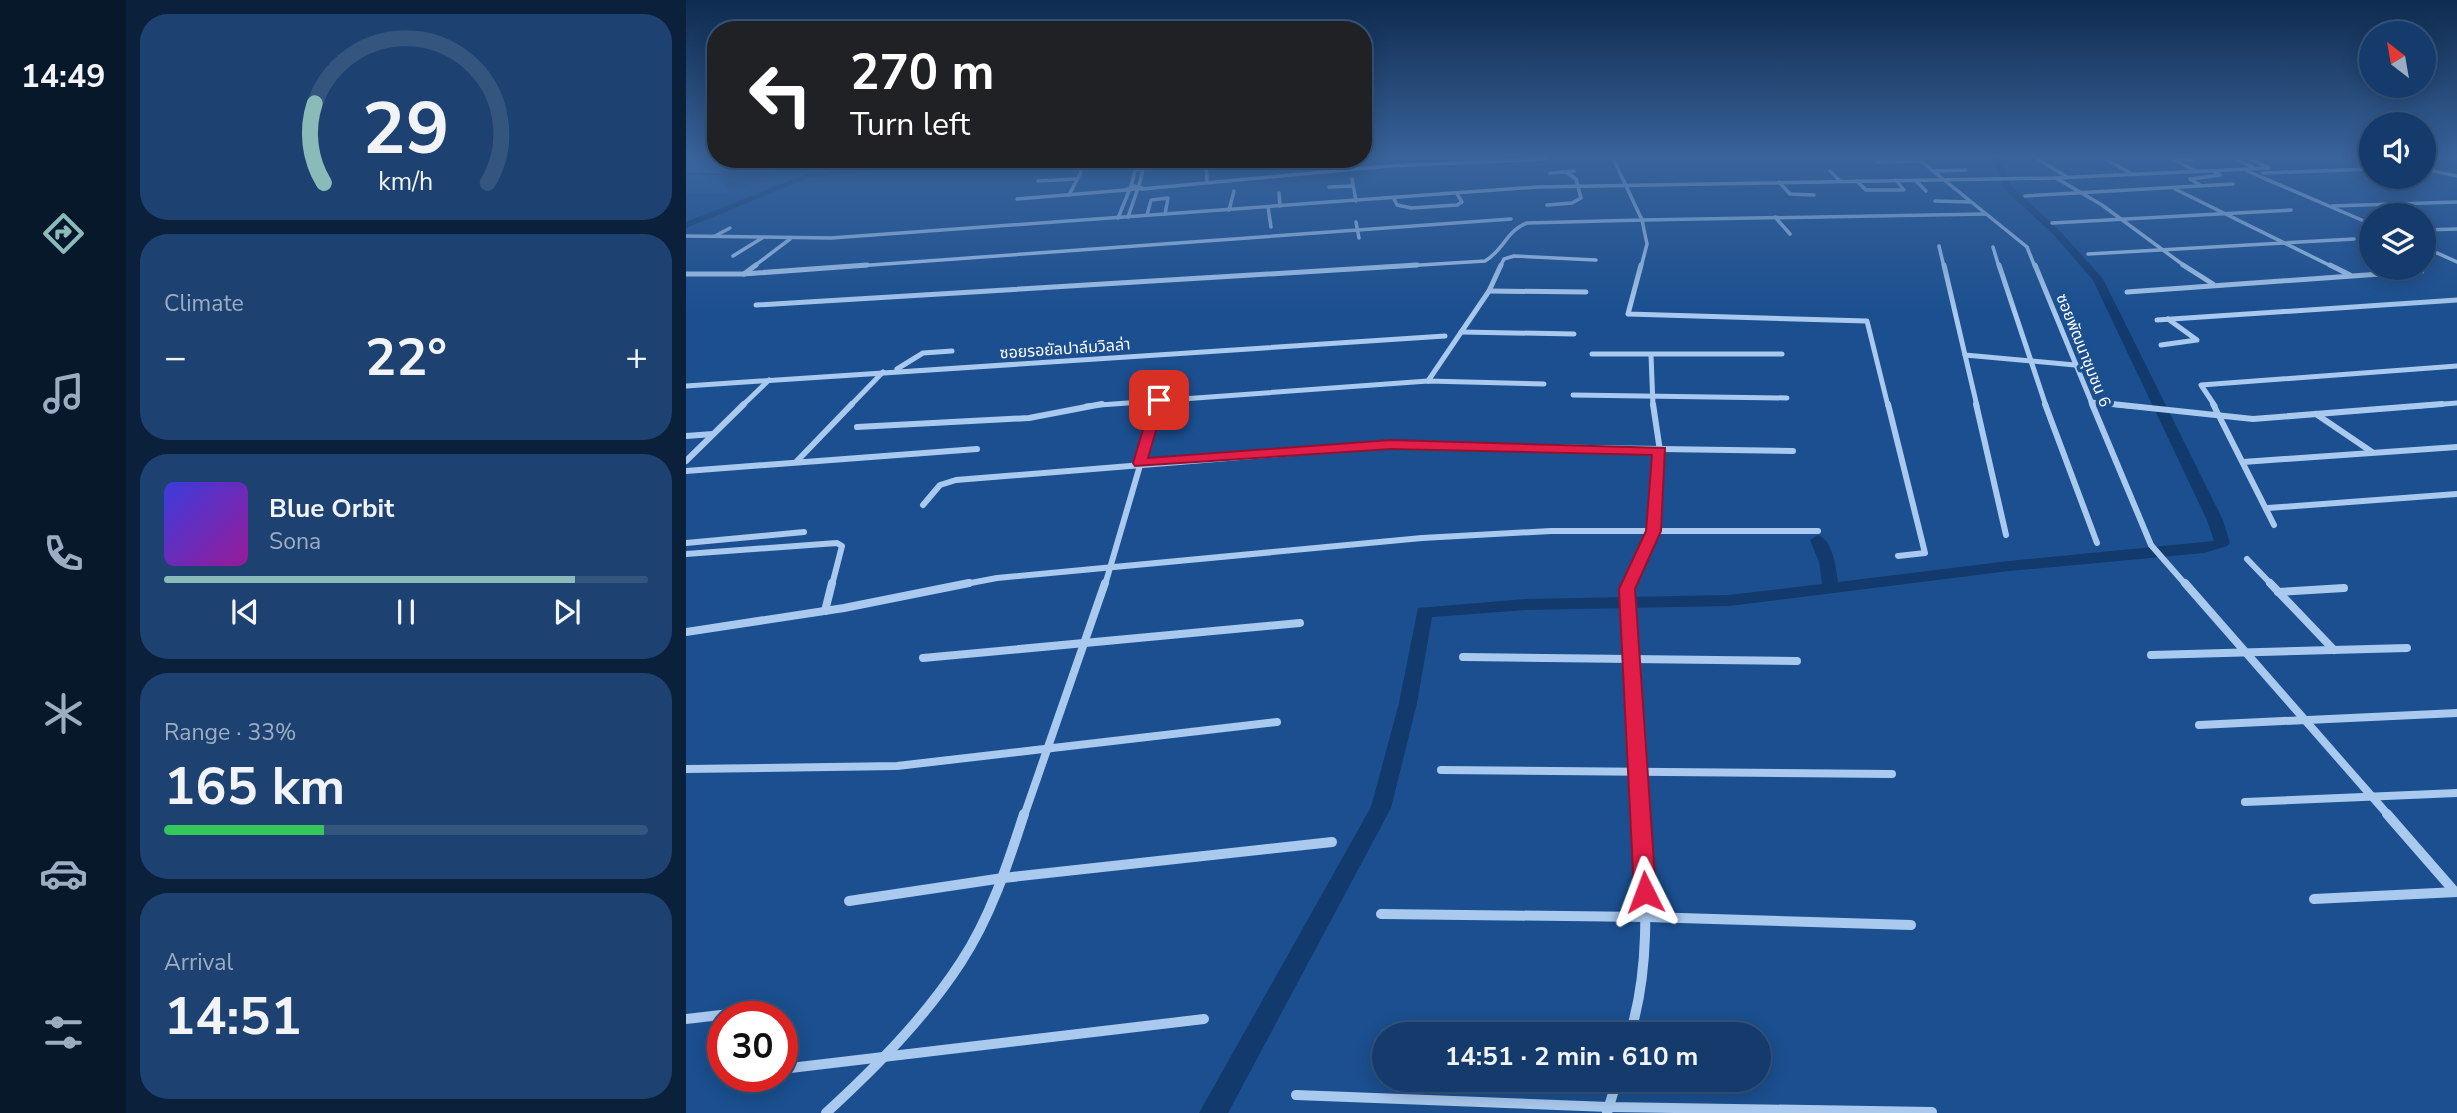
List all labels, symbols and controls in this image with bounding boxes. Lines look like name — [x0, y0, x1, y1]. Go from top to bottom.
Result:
north arrow — [2359, 21, 2436, 98]
map controls — [2359, 21, 2436, 280]
text: 270 m — [850, 39, 994, 106]
icon: left — [735, 49, 826, 140]
text: 14:49 — [21, 55, 105, 98]
text: 29 — [362, 79, 450, 179]
text: Turn left — [850, 103, 970, 146]
button: sound — [2359, 112, 2436, 189]
text: km/h — [378, 165, 434, 199]
button: layers — [2359, 203, 2436, 280]
icon: directions — [39, 209, 88, 258]
text: Climate — [164, 288, 244, 319]
street label: ซอยพัฒนาชุมชน 6 — [2050, 290, 2116, 410]
text: 22° — [365, 322, 447, 393]
text: − — [164, 332, 187, 383]
text: + — [625, 332, 648, 383]
street label: ซอยรอยัลปาล์มวิลล่า — [999, 333, 1131, 365]
icon: music — [39, 369, 88, 418]
pin — [1129, 370, 1189, 430]
icon: arrive — [1140, 381, 1178, 419]
text: Blue Orbit — [269, 491, 394, 526]
text: Sona — [269, 526, 321, 557]
icon: phone — [39, 529, 88, 578]
icon: previous — [226, 593, 264, 631]
icon: pause — [387, 593, 425, 631]
icon: next — [548, 593, 586, 631]
icon: climate — [39, 689, 88, 738]
text: Range · 33% — [164, 717, 296, 748]
text: 165 km — [164, 751, 345, 822]
icon: car — [39, 849, 88, 898]
position arrow — [1608, 855, 1682, 929]
text: Arrival — [164, 947, 233, 978]
text: 14:51 — [164, 981, 302, 1052]
speed limit sign: 30 — [707, 1001, 798, 1092]
icon: filters — [39, 1008, 88, 1057]
text: 14:51 · 2 min · 610 m — [1445, 1039, 1698, 1074]

